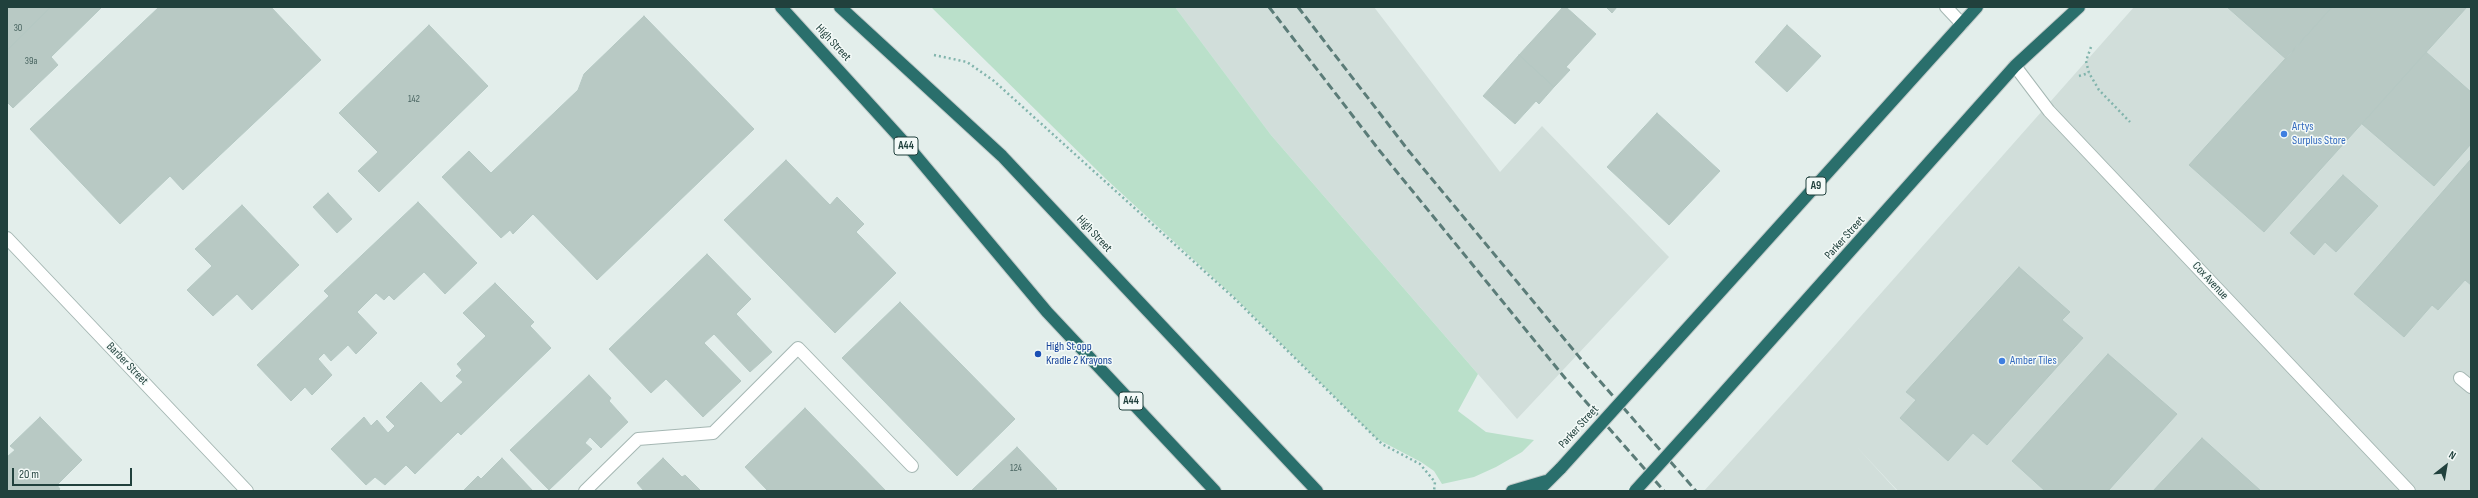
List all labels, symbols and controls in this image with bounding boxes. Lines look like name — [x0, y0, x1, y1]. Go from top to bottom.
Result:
street label: High Street — [812, 21, 854, 65]
house number: 30 — [14, 22, 22, 34]
house number: 39a — [25, 55, 37, 67]
house number: 142 — [408, 93, 420, 105]
place label: Artys Surplus Store — [2292, 120, 2346, 148]
marker: Artys Surplus Store — [2279, 129, 2289, 139]
road number: A44 — [894, 137, 918, 155]
road number: A9 — [1806, 177, 1826, 195]
street label: High Street — [1073, 212, 1115, 256]
street label: Parker Street — [1822, 214, 1868, 262]
street label: Cox Avenue — [2189, 259, 2231, 303]
street label: Barber Street — [103, 340, 151, 388]
place label: High St opp Kradle 2 Krayons — [1046, 340, 1112, 368]
marker: High St opp Kradle 2 Krayons — [1033, 349, 1043, 359]
place label: Amber Tiles — [2010, 354, 2057, 368]
marker: Amber Tiles — [1997, 356, 2007, 366]
road number: A44 — [1119, 392, 1143, 410]
street label: Parker Street — [1556, 403, 1602, 451]
north arrow — [2426, 446, 2466, 486]
text: N — [2447, 448, 2458, 462]
scale bar — [14, 460, 134, 486]
house number: 124 — [1010, 462, 1022, 474]
text: 20 m — [19, 467, 39, 482]

